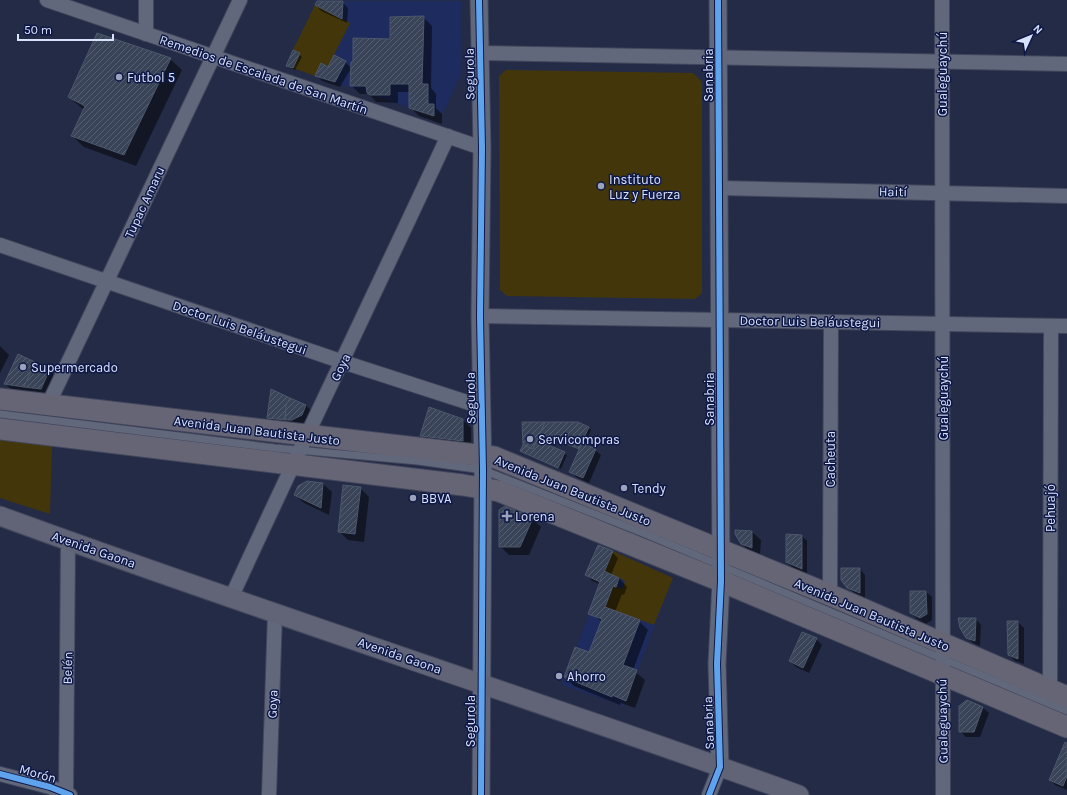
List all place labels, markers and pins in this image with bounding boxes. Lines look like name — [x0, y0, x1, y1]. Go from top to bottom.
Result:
place label: Futbol 5 — [127, 70, 175, 85]
marker: Futbol 5 — [114, 72, 124, 82]
place label: Instituto Luz y Fuerza — [609, 172, 680, 202]
marker: Instituto Luz y Fuerza — [596, 181, 606, 191]
place label: Supermercado — [31, 360, 118, 375]
marker: Supermercado — [18, 362, 28, 372]
place label: Servicompras — [538, 432, 620, 447]
marker: Servicompras — [525, 434, 535, 444]
place label: Tendy — [632, 481, 666, 496]
marker: Tendy — [619, 483, 629, 493]
place label: BBVA — [421, 491, 452, 506]
marker: BBVA — [408, 493, 418, 503]
place label: Lorena — [515, 509, 555, 524]
marker: Lorena — [502, 511, 512, 521]
place label: Ahorro — [567, 669, 606, 684]
marker: Ahorro — [554, 671, 564, 681]

